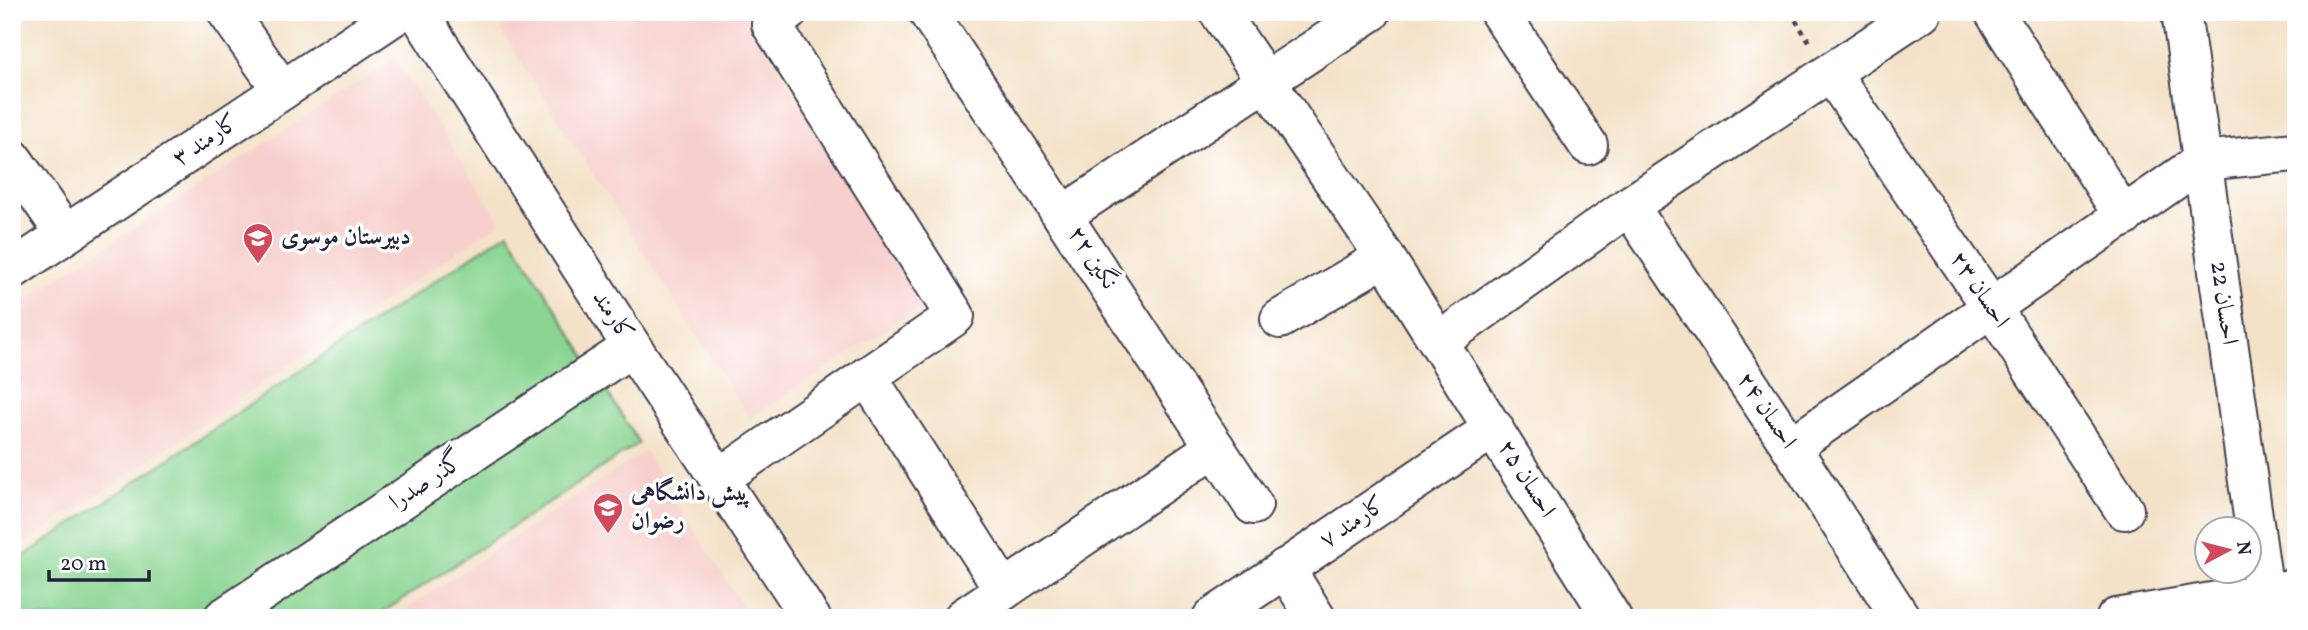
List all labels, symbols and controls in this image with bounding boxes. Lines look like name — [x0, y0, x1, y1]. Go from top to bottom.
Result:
street label: کارمند ۳ — [166, 106, 246, 176]
street label: نگین ۲۲ — [1059, 219, 1125, 297]
school or university icon: دبیرستان موسوی — [241, 221, 275, 265]
place label: دبیرستان موسوی — [281, 221, 411, 255]
street label: احسان ۲۳ — [1941, 245, 2017, 335]
street label: احسان 22 — [2200, 259, 2246, 347]
street label: کارمند — [583, 284, 641, 348]
street label: احسان ۲۴ — [1728, 366, 1804, 456]
street label: احسان ۲۵ — [1489, 433, 1563, 525]
street label: گذر صدرا — [382, 443, 471, 519]
place label: پیش دانشگاهی رضوان — [630, 476, 750, 539]
street label: کارمند ۷ — [1313, 488, 1393, 558]
school or university icon: پیش دانشگاهی رضوان — [591, 491, 625, 535]
north arrow — [2192, 514, 2262, 584]
scale bar — [49, 539, 149, 583]
text: N — [2229, 540, 2257, 557]
text: 20 m — [60, 550, 106, 579]

